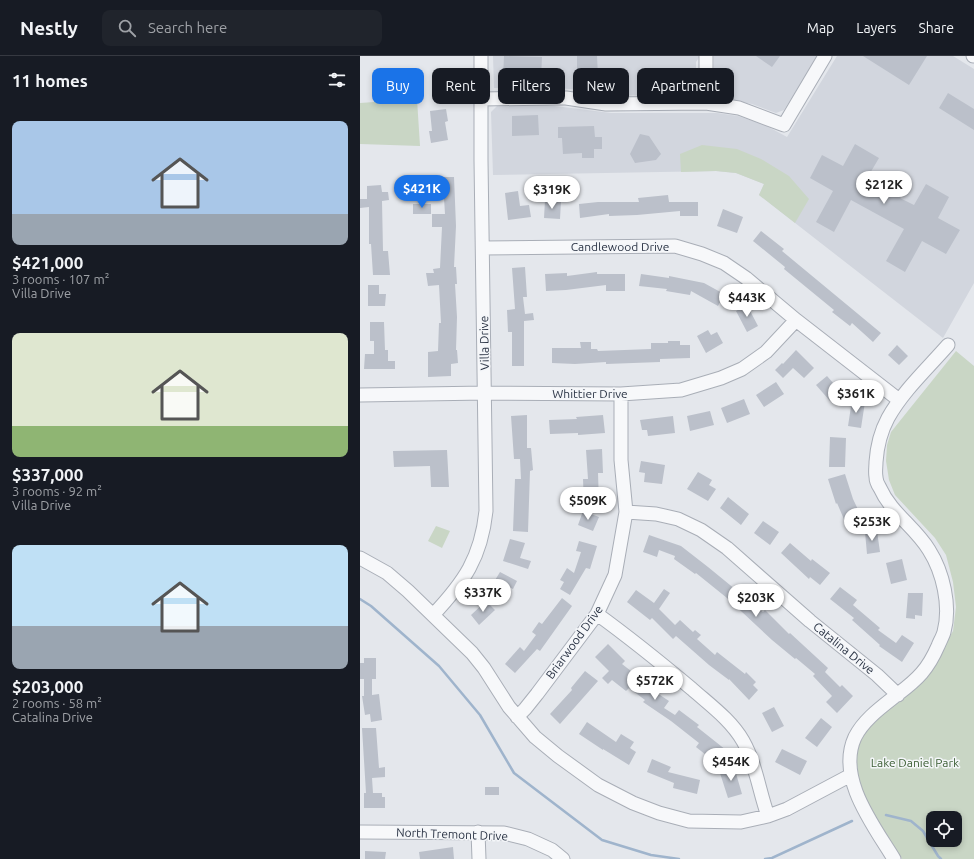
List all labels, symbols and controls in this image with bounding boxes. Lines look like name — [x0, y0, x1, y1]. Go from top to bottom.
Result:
search box — [102, 10, 382, 46]
text: Nestly — [20, 17, 78, 39]
icon: search — [116, 17, 138, 39]
text: Search here — [148, 19, 227, 36]
text: Map — [807, 20, 834, 36]
text: Layers — [856, 20, 896, 36]
text: Share — [918, 20, 954, 36]
chip: Buy — [372, 68, 424, 104]
chip: Rent — [432, 68, 490, 104]
chip: Filters — [498, 68, 565, 104]
chip: New — [573, 68, 629, 104]
chip: Apartment — [637, 68, 734, 104]
icon: filters — [326, 69, 348, 91]
text: 11 homes — [12, 71, 88, 90]
icon: home — [144, 147, 216, 219]
pin: $212K — [856, 171, 912, 205]
pin: $421K — [394, 175, 450, 209]
pin: $319K — [524, 176, 580, 210]
text: $212K — [865, 177, 903, 191]
text: $421K — [403, 181, 441, 195]
text: $319K — [533, 182, 571, 196]
street label: Candlewood Drive — [571, 240, 669, 253]
text: $421,000 — [12, 253, 83, 272]
text: 3 rooms · 107 m² — [12, 272, 109, 286]
pin: $443K — [719, 284, 775, 318]
text: Villa Drive — [12, 286, 71, 300]
text: $443K — [728, 290, 766, 304]
street label: Villa Drive — [477, 316, 491, 370]
icon: home — [144, 359, 216, 431]
pin: $361K — [828, 380, 884, 414]
text: $361K — [837, 386, 875, 400]
street label: Whittier Drive — [552, 387, 628, 400]
text: $337,000 — [12, 465, 83, 484]
text: 3 rooms · 92 m² — [12, 484, 102, 498]
pin: $509K — [560, 487, 616, 521]
text: $509K — [569, 493, 607, 507]
text: Villa Drive — [12, 498, 71, 512]
pin: $253K — [844, 508, 900, 542]
text: $253K — [853, 514, 891, 528]
icon: home — [144, 571, 216, 643]
pin: $337K — [455, 579, 511, 613]
pin: $203K — [728, 584, 784, 618]
text: $337K — [464, 585, 502, 599]
text: $203K — [737, 590, 775, 604]
street label: Briarwood Drive — [543, 603, 605, 681]
street label: Catalina Drive — [811, 619, 877, 677]
pin: $572K — [627, 667, 683, 701]
text: $572K — [636, 673, 674, 687]
text: $203,000 — [12, 677, 83, 696]
text: 2 rooms · 58 m² — [12, 696, 102, 710]
text: Catalina Drive — [12, 710, 93, 724]
pin: $454K — [703, 748, 759, 782]
text: $454K — [712, 754, 750, 768]
park label: Lake Daniel Park — [871, 756, 959, 769]
map controls — [926, 811, 962, 847]
button: locate — [926, 811, 962, 847]
street label: North Tremont Drive — [396, 826, 508, 842]

